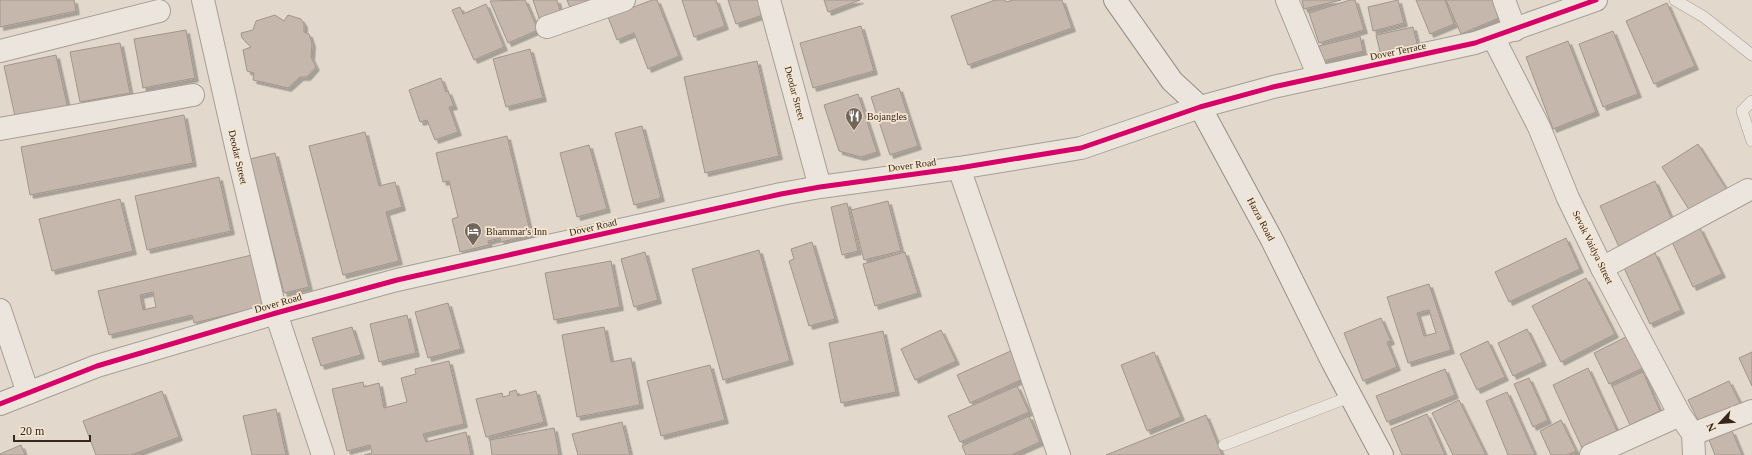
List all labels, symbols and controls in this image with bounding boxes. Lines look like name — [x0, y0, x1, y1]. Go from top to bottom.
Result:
street label: Dover Terrace — [1369, 40, 1428, 62]
street label: Deodar Street — [783, 65, 808, 121]
restaurant icon: Bojangles — [844, 106, 864, 131]
place label: Bojangles — [867, 111, 907, 122]
street label: Deodar Street — [226, 129, 250, 185]
street label: Dover Road — [887, 156, 937, 174]
street label: Hazra Road — [1245, 195, 1277, 243]
street label: Sevak Vaidya Street — [1570, 208, 1616, 286]
street label: Dover Road — [568, 216, 618, 238]
hotel icon: Bhammar's Inn — [463, 221, 483, 246]
place label: Bhammar's Inn — [486, 226, 547, 237]
street label: Dover Road — [253, 291, 303, 315]
north arrow — [1700, 403, 1740, 443]
scale bar — [14, 417, 90, 443]
text: N — [1704, 421, 1718, 434]
text: 20 m — [20, 424, 45, 438]

